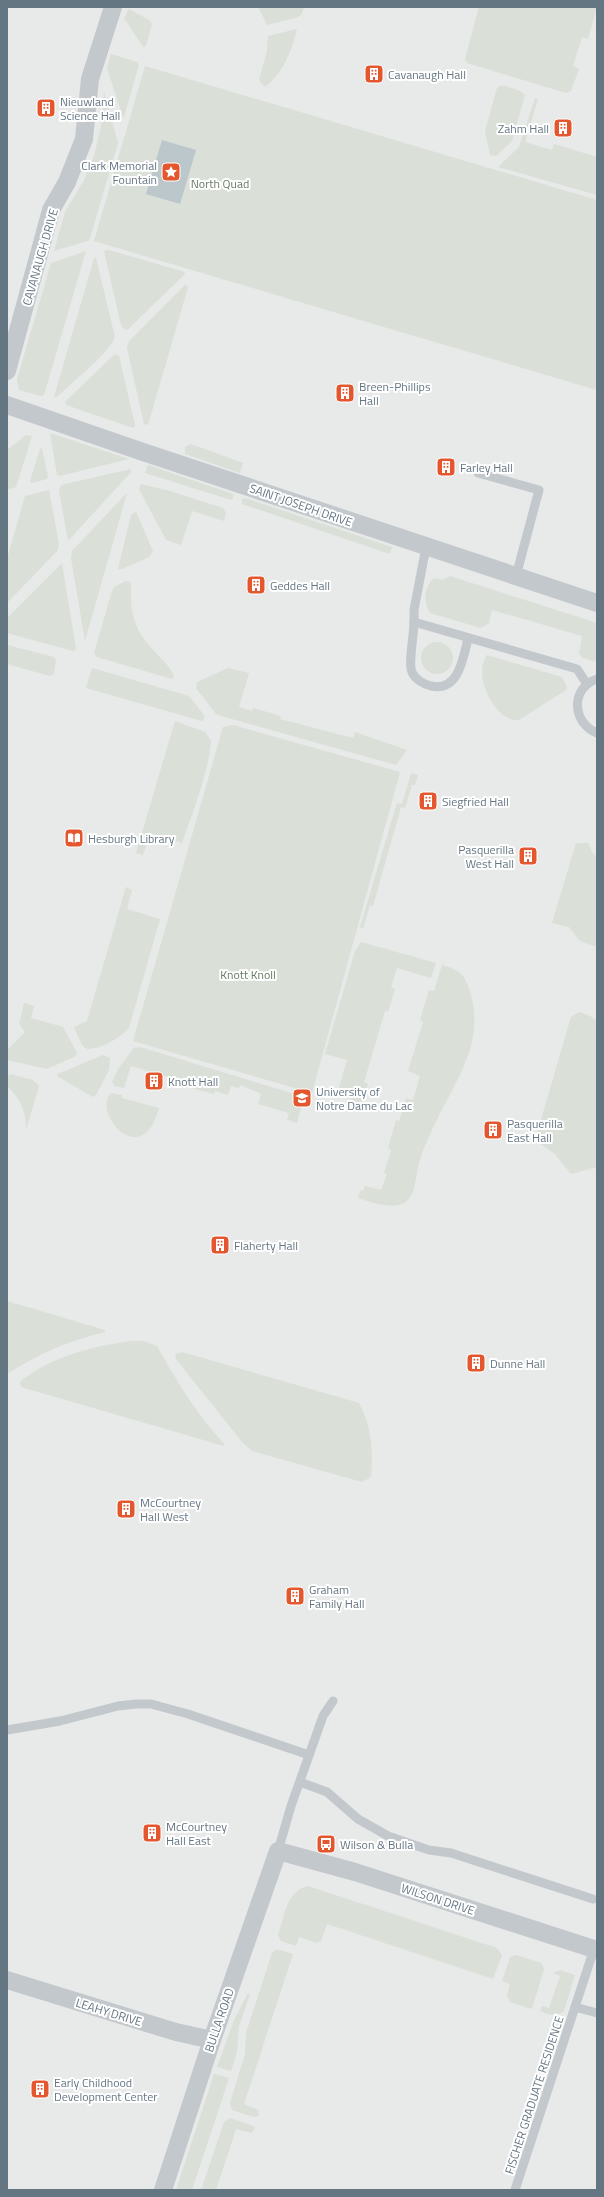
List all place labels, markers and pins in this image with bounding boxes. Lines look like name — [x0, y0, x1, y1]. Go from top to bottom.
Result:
building icon: Cavanaugh Hall — [363, 63, 385, 85]
place label: Cavanaugh Hall — [388, 65, 466, 84]
place label: Nieuwland Science Hall — [60, 92, 120, 125]
building icon: Nieuwland Science Hall — [35, 97, 57, 119]
building icon: Zahm Hall — [552, 117, 574, 139]
place label: Zahm Hall — [498, 119, 549, 138]
place label: Clark Memorial Fountain — [81, 156, 157, 189]
place icon: Clark Memorial Fountain — [160, 161, 182, 183]
place label: Breen-Phillips Hall — [359, 377, 431, 410]
building icon: Breen-Phillips Hall — [334, 382, 356, 404]
building icon: Farley Hall — [435, 456, 457, 478]
place label: Farley Hall — [460, 458, 513, 477]
building icon: Geddes Hall — [245, 574, 267, 596]
place label: Geddes Hall — [270, 576, 330, 595]
building icon: Siegfried Hall — [417, 790, 439, 812]
place label: Siegfried Hall — [442, 792, 509, 811]
library icon: Hesburgh Library — [63, 827, 85, 849]
place label: Hesburgh Library — [88, 829, 175, 848]
place label: Pasquerilla West Hall — [458, 840, 514, 873]
building icon: Pasquerilla West Hall — [517, 845, 539, 867]
building icon: Knott Hall — [143, 1070, 165, 1092]
place label: Knott Hall — [168, 1072, 218, 1091]
place label: University of Notre Dame du Lac — [316, 1082, 412, 1115]
school or university icon: University of Notre Dame du Lac — [291, 1087, 313, 1109]
place label: Pasquerilla East Hall — [507, 1114, 563, 1147]
building icon: Pasquerilla East Hall — [482, 1119, 504, 1141]
building icon: Flaherty Hall — [209, 1234, 231, 1256]
place label: Flaherty Hall — [234, 1236, 298, 1255]
building icon: Dunne Hall — [465, 1352, 487, 1374]
place label: Dunne Hall — [490, 1354, 545, 1373]
place label: McCourtney Hall West — [140, 1493, 201, 1526]
building icon: McCourtney Hall West — [115, 1498, 137, 1520]
place label: Graham Family Hall — [309, 1580, 364, 1613]
building icon: Graham Family Hall — [284, 1585, 306, 1607]
place label: McCourtney Hall East — [166, 1817, 227, 1850]
building icon: McCourtney Hall East — [141, 1822, 163, 1844]
bus stop icon: Wilson & Bulla — [315, 1833, 337, 1855]
place label: Wilson & Bulla — [340, 1835, 413, 1854]
place label: Early Childhood Development Center — [54, 2073, 158, 2106]
building icon: Early Childhood Development Center — [29, 2078, 51, 2100]

